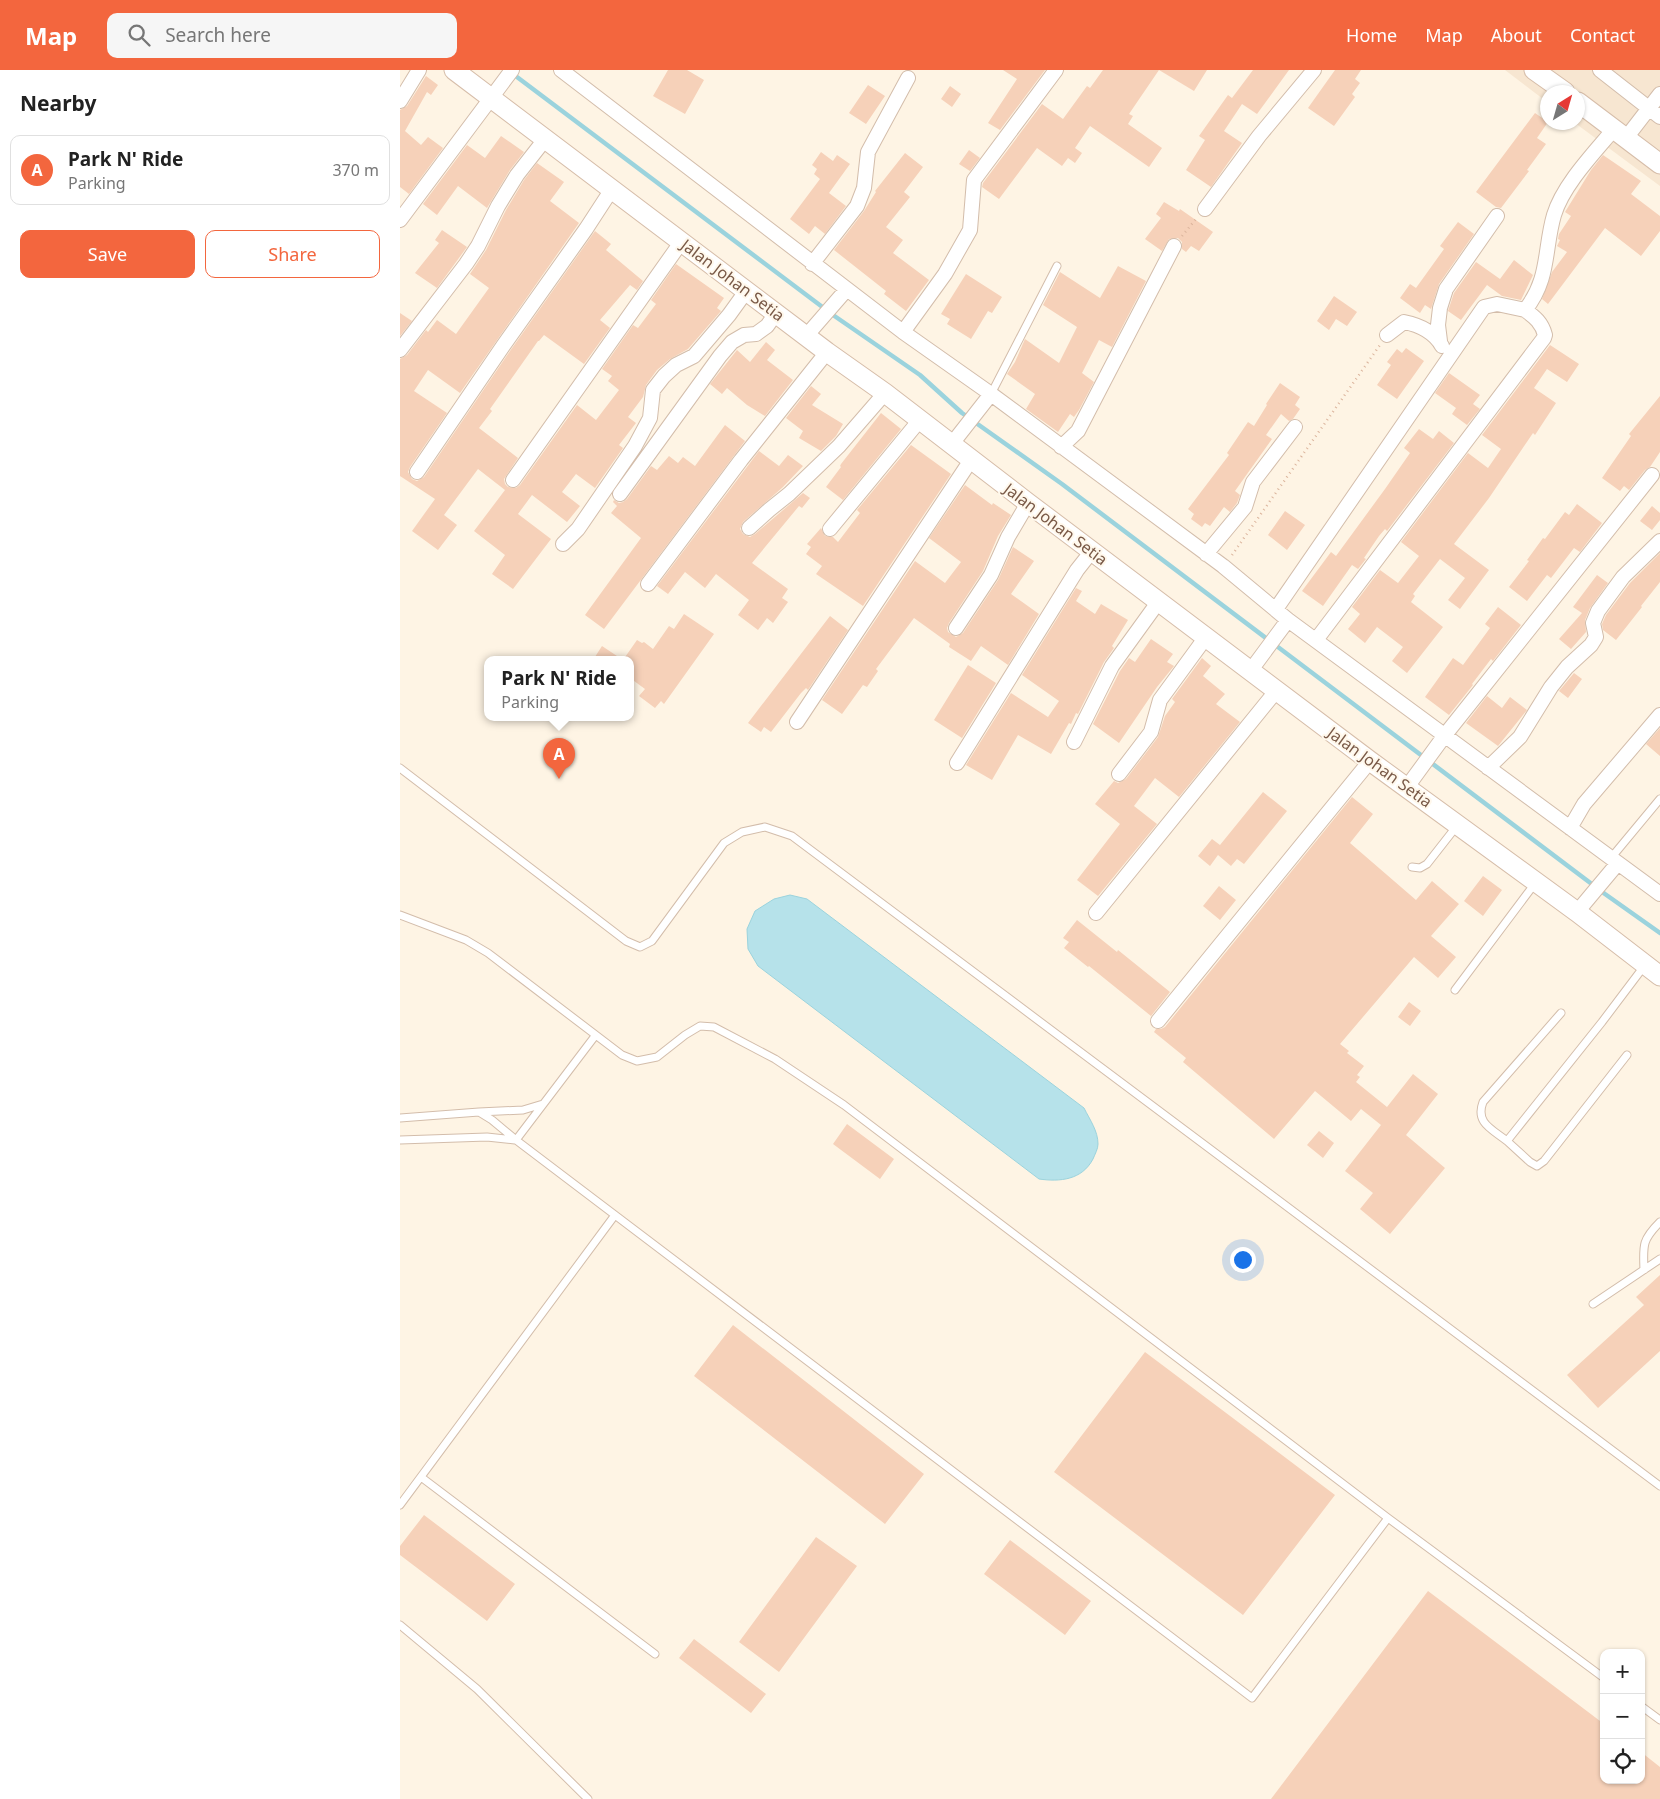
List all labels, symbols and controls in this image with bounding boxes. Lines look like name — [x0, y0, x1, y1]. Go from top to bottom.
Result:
search box — [107, 13, 457, 58]
text: Map — [25, 19, 77, 52]
icon: search — [125, 21, 153, 49]
text: Search here — [165, 22, 271, 48]
text: Home — [1346, 23, 1397, 47]
text: Map — [1425, 23, 1463, 47]
text: About — [1491, 23, 1542, 47]
text: Contact — [1570, 23, 1635, 47]
north arrow — [1540, 85, 1585, 130]
text: Nearby — [20, 89, 96, 117]
text: Park N' Ride — [68, 146, 183, 172]
text: A — [31, 159, 43, 181]
text: 370 m — [332, 159, 379, 181]
text: Parking — [68, 172, 126, 194]
button: Save — [20, 230, 195, 278]
button: Share — [205, 230, 380, 278]
street label: Jalan Johan Setia — [675, 233, 789, 326]
street label: Jalan Johan Setia — [998, 477, 1112, 570]
popup — [484, 656, 634, 721]
text: Park N' Ride — [501, 665, 617, 691]
text: Parking — [501, 691, 559, 713]
street label: Jalan Johan Setia — [1322, 720, 1437, 812]
pin: A — [543, 738, 575, 779]
your location — [1230, 1247, 1256, 1273]
map controls — [1600, 1649, 1645, 1784]
button: + — [1600, 1649, 1645, 1694]
button: − — [1600, 1694, 1645, 1739]
button: locate — [1600, 1739, 1645, 1784]

